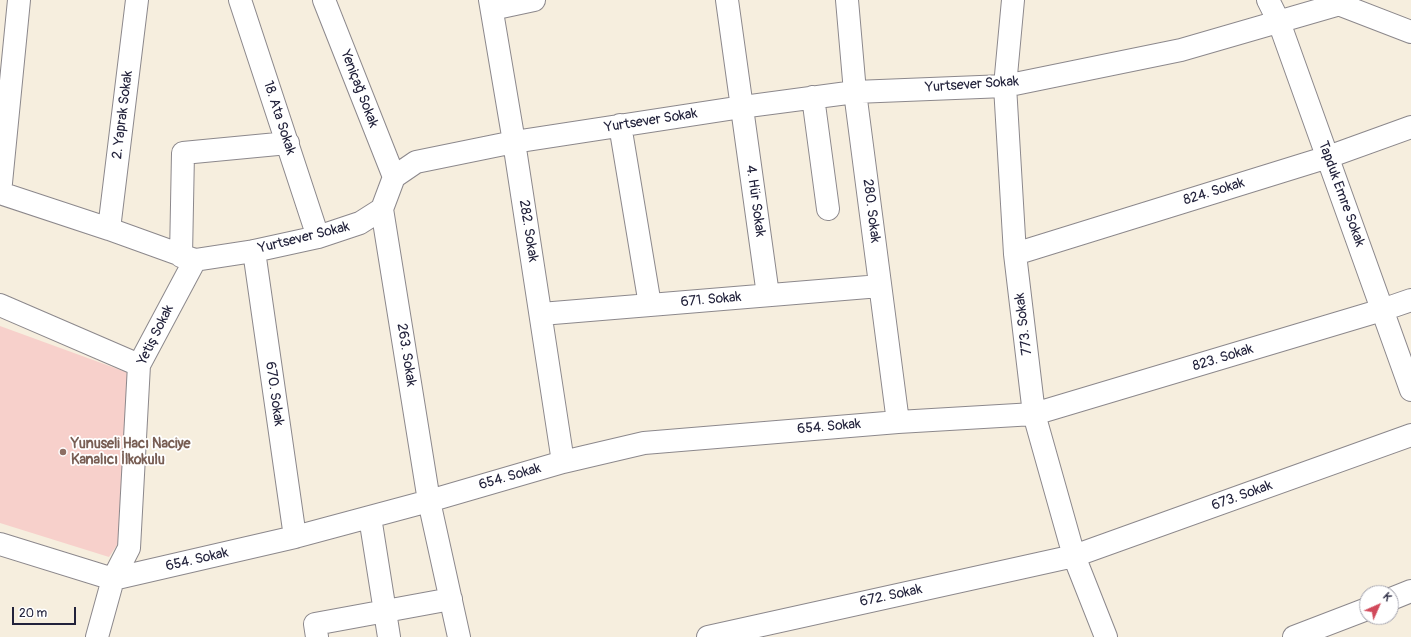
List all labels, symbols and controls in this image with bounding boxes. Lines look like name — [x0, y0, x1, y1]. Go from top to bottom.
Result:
street label: Yeniçağ Sokak — [337, 48, 381, 130]
street label: 2. Yaprak Sokak — [109, 70, 137, 160]
street label: Yurtsever Sokak — [925, 73, 1019, 97]
street label: 18. Ata Sokak — [259, 79, 299, 157]
street label: Yurtsever Sokak — [603, 105, 699, 137]
street label: Tapduk Emre Sokak — [1314, 139, 1368, 249]
street label: 4. Hür Sokak — [742, 164, 768, 238]
street label: 824. Sokak — [1181, 175, 1247, 209]
street label: 280. Sokak — [859, 178, 883, 244]
street label: 282. Sokak — [515, 199, 541, 263]
street label: Yurtsever Sokak — [257, 219, 351, 257]
street label: 671. Sokak — [680, 289, 742, 311]
street label: 773. Sokak — [1012, 292, 1036, 356]
street label: Yetiş Sokak — [134, 302, 178, 368]
street label: 263. Sokak — [393, 322, 419, 388]
street label: 823. Sokak — [1191, 341, 1255, 375]
street label: 670. Sokak — [261, 361, 287, 427]
street label: 654. Sokak — [796, 416, 862, 438]
place label: Yunuseli Hacı Naciye Kanalıcı İlkokulu — [71, 436, 190, 468]
marker: Yunuseli Hacı Naciye Kanalıcı İlkokulu — [58, 447, 68, 457]
street label: 654. Sokak — [477, 460, 543, 494]
street label: 673. Sokak — [1209, 477, 1275, 515]
street label: 654. Sokak — [164, 545, 230, 575]
street label: 672. Sokak — [858, 581, 924, 611]
north arrow — [1359, 585, 1399, 625]
text: K — [1380, 590, 1394, 604]
scale bar — [14, 599, 78, 625]
text: 20 m — [19, 606, 47, 621]

